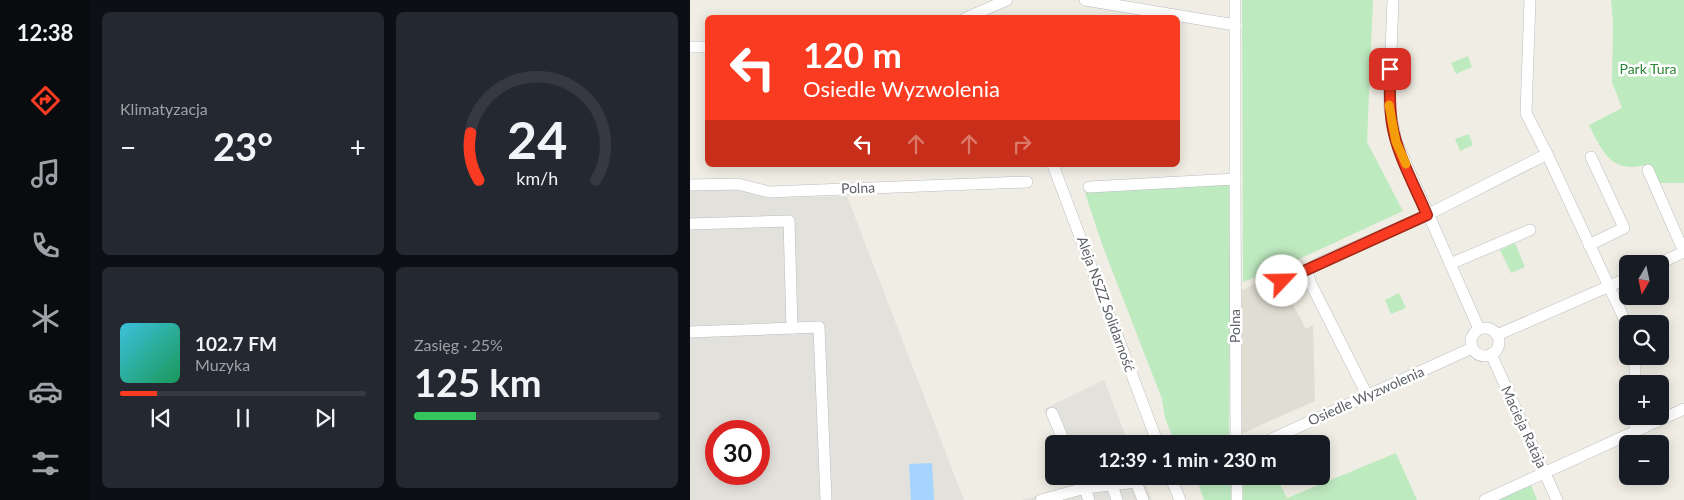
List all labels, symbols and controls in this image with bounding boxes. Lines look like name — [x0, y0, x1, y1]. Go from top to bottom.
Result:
text: 12:38 — [17, 19, 73, 46]
text: 120 m — [803, 33, 902, 75]
icon: left — [720, 35, 785, 100]
pin — [1369, 48, 1411, 90]
icon: arrive — [1376, 55, 1404, 83]
park label: Park Tura — [1619, 60, 1677, 77]
text: Osiedle Wyzwolenia — [803, 75, 1000, 102]
icon: directions — [28, 83, 63, 118]
text: Klimatyzacja — [120, 99, 208, 118]
text: 24 — [507, 108, 567, 170]
text: 23° — [213, 123, 273, 169]
text: − — [120, 130, 136, 164]
text: + — [350, 130, 366, 164]
icon: left — [849, 130, 877, 158]
icon: ahead — [902, 130, 930, 158]
icon: ahead — [955, 130, 983, 158]
icon: right — [1008, 130, 1036, 158]
icon: music — [28, 156, 63, 191]
text: km/h — [516, 167, 558, 189]
street label: Polna — [841, 178, 875, 197]
icon: phone — [28, 228, 63, 263]
street label: Aleja NSZZ Solidarność — [1074, 234, 1139, 374]
position arrow — [1255, 254, 1307, 306]
north arrow — [1619, 255, 1669, 305]
map controls — [1619, 255, 1669, 485]
icon: climate — [28, 301, 63, 336]
street label: Polna — [1226, 309, 1243, 343]
button: search — [1619, 315, 1669, 365]
text: 102.7 FM — [195, 332, 277, 355]
text: Zasięg · 25% — [414, 335, 503, 354]
text: Muzyka — [195, 355, 250, 374]
text: 125 km — [414, 359, 542, 405]
street label: Osiedle Wyzwolenia — [1305, 362, 1427, 429]
icon: car — [28, 374, 63, 409]
button: + — [1619, 375, 1669, 425]
street label: Macieja Rataja — [1498, 383, 1551, 471]
icon: previous — [147, 404, 175, 432]
icon: pause — [229, 404, 257, 432]
icon: next — [311, 404, 339, 432]
speed limit sign: 30 — [705, 420, 770, 485]
button: − — [1619, 435, 1669, 485]
icon: filters — [28, 446, 63, 481]
text: 12:39 · 1 min · 230 m — [1098, 448, 1277, 471]

